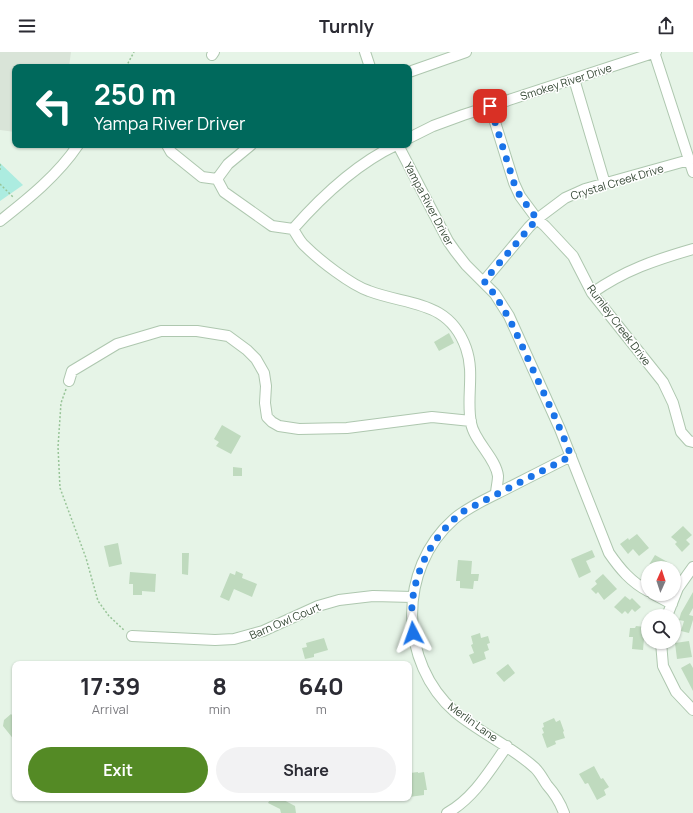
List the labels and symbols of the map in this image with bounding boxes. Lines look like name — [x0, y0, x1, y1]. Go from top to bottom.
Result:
street label: Smokey River Drive — [518, 59, 614, 103]
pin — [473, 89, 507, 123]
street label: Yampa River Driver — [401, 159, 458, 248]
street label: Crystal Creek Drive — [568, 160, 666, 203]
street label: Rumley Creek Drive — [584, 281, 655, 369]
north arrow — [641, 561, 681, 601]
street label: Barn Owl Court — [247, 599, 323, 642]
position arrow — [392, 612, 434, 654]
street label: Merlin Lane — [445, 698, 502, 745]

